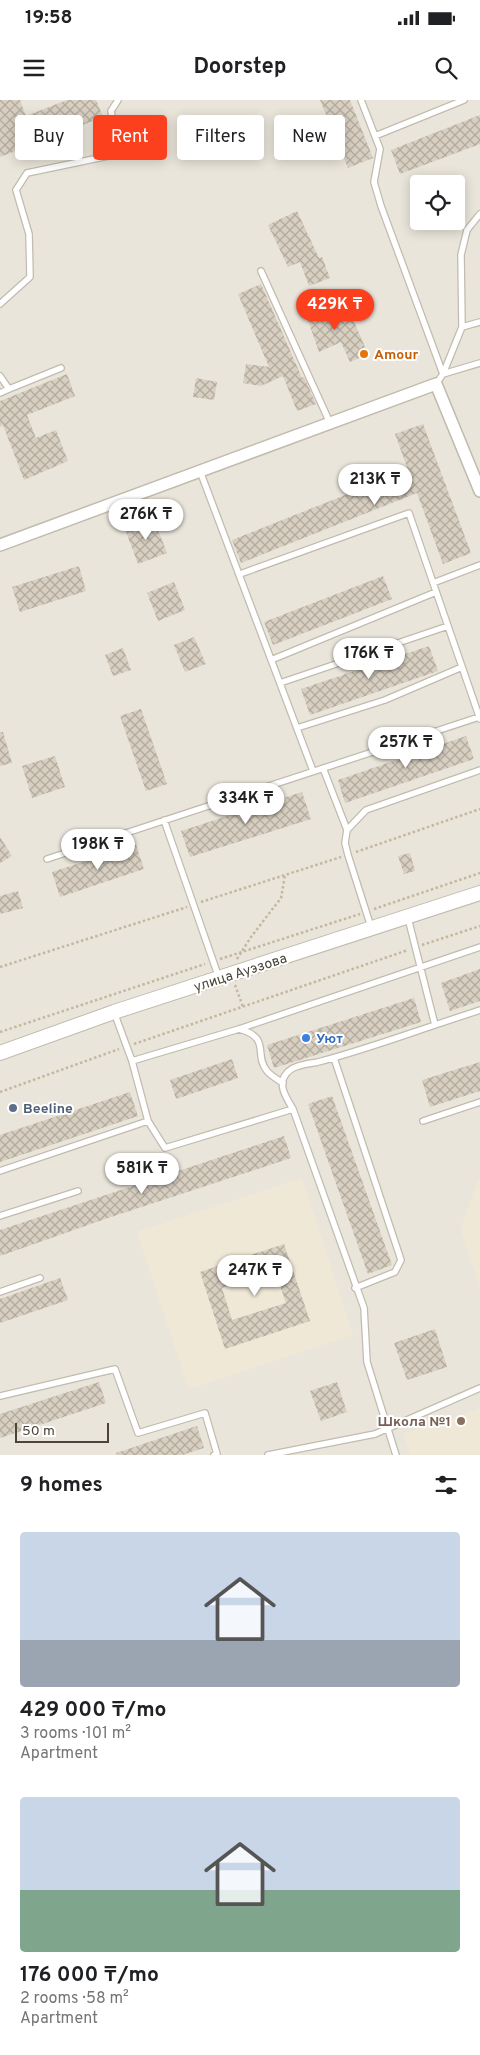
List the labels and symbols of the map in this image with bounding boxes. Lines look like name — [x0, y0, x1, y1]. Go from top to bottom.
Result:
pin: 429K ₸ — [294, 288, 376, 331]
place label: Amour — [374, 347, 419, 364]
marker: Amour — [358, 348, 370, 360]
pin: 213K ₸ — [334, 464, 416, 506]
pin: 276K ₸ — [105, 498, 187, 541]
pin: 176K ₸ — [328, 638, 410, 680]
pin: 257K ₸ — [365, 726, 447, 769]
pin: 334K ₸ — [205, 782, 287, 825]
pin: 198K ₸ — [57, 828, 139, 871]
street label: улица Ауэзова — [192, 950, 289, 997]
place label: Уют — [316, 1031, 343, 1048]
marker: Уют — [300, 1032, 312, 1044]
place label: Beeline — [23, 1101, 73, 1118]
marker: Beeline — [7, 1102, 19, 1114]
pin: 581K ₸ — [101, 1152, 183, 1195]
pin: 247K ₸ — [214, 1254, 296, 1297]
place label: Школа №1 — [378, 1414, 451, 1431]
marker: Школа №1 — [455, 1415, 467, 1427]
scale bar — [15, 1420, 109, 1443]

